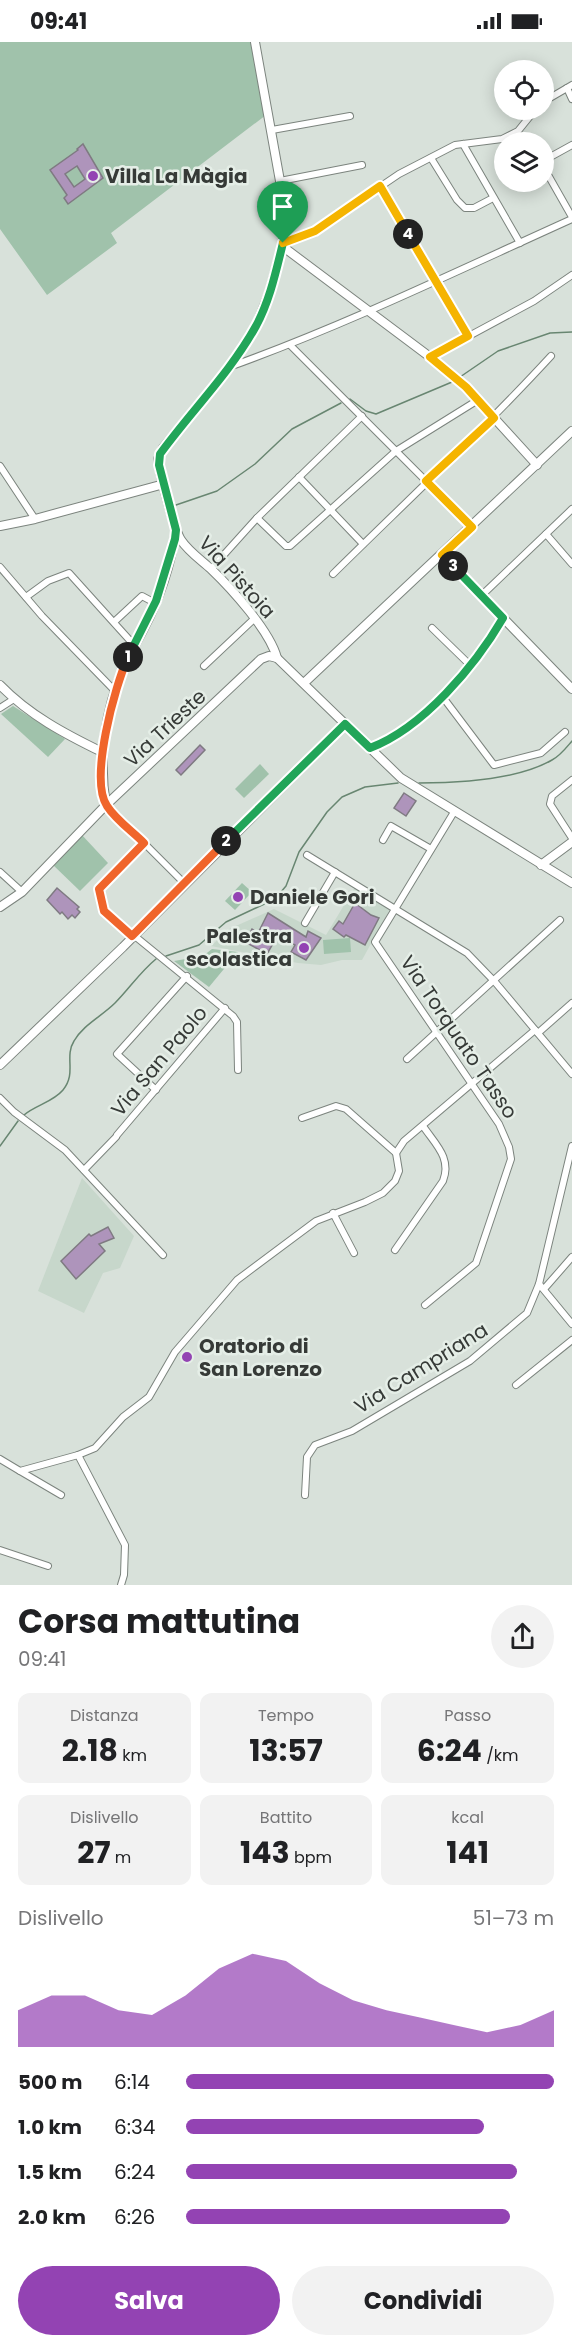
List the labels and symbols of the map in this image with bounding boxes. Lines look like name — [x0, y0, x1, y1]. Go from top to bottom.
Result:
place label: Villa La Màgia — [105, 162, 247, 190]
marker: Villa La Màgia — [86, 169, 100, 183]
pin — [257, 181, 308, 243]
pin: 4 — [393, 219, 423, 249]
street label: Via Pistoia — [192, 529, 282, 625]
pin: 3 — [438, 551, 468, 581]
pin: 1 — [113, 642, 143, 672]
street label: Via Trieste — [118, 683, 212, 773]
pin: 2 — [211, 826, 241, 856]
place label: Daniele Gori — [250, 883, 375, 911]
marker: Daniele Gori — [231, 890, 245, 904]
place label: Palestra scolastica — [186, 922, 292, 973]
marker: Palestra scolastica — [297, 941, 311, 955]
street label: Via Torquato Tasso — [394, 950, 524, 1124]
street label: Via San Paolo — [104, 1000, 214, 1122]
street label: Via Campriana — [349, 1316, 493, 1420]
place label: Oratorio di San Lorenzo — [199, 1332, 322, 1383]
marker: Oratorio di San Lorenzo — [180, 1350, 194, 1364]

